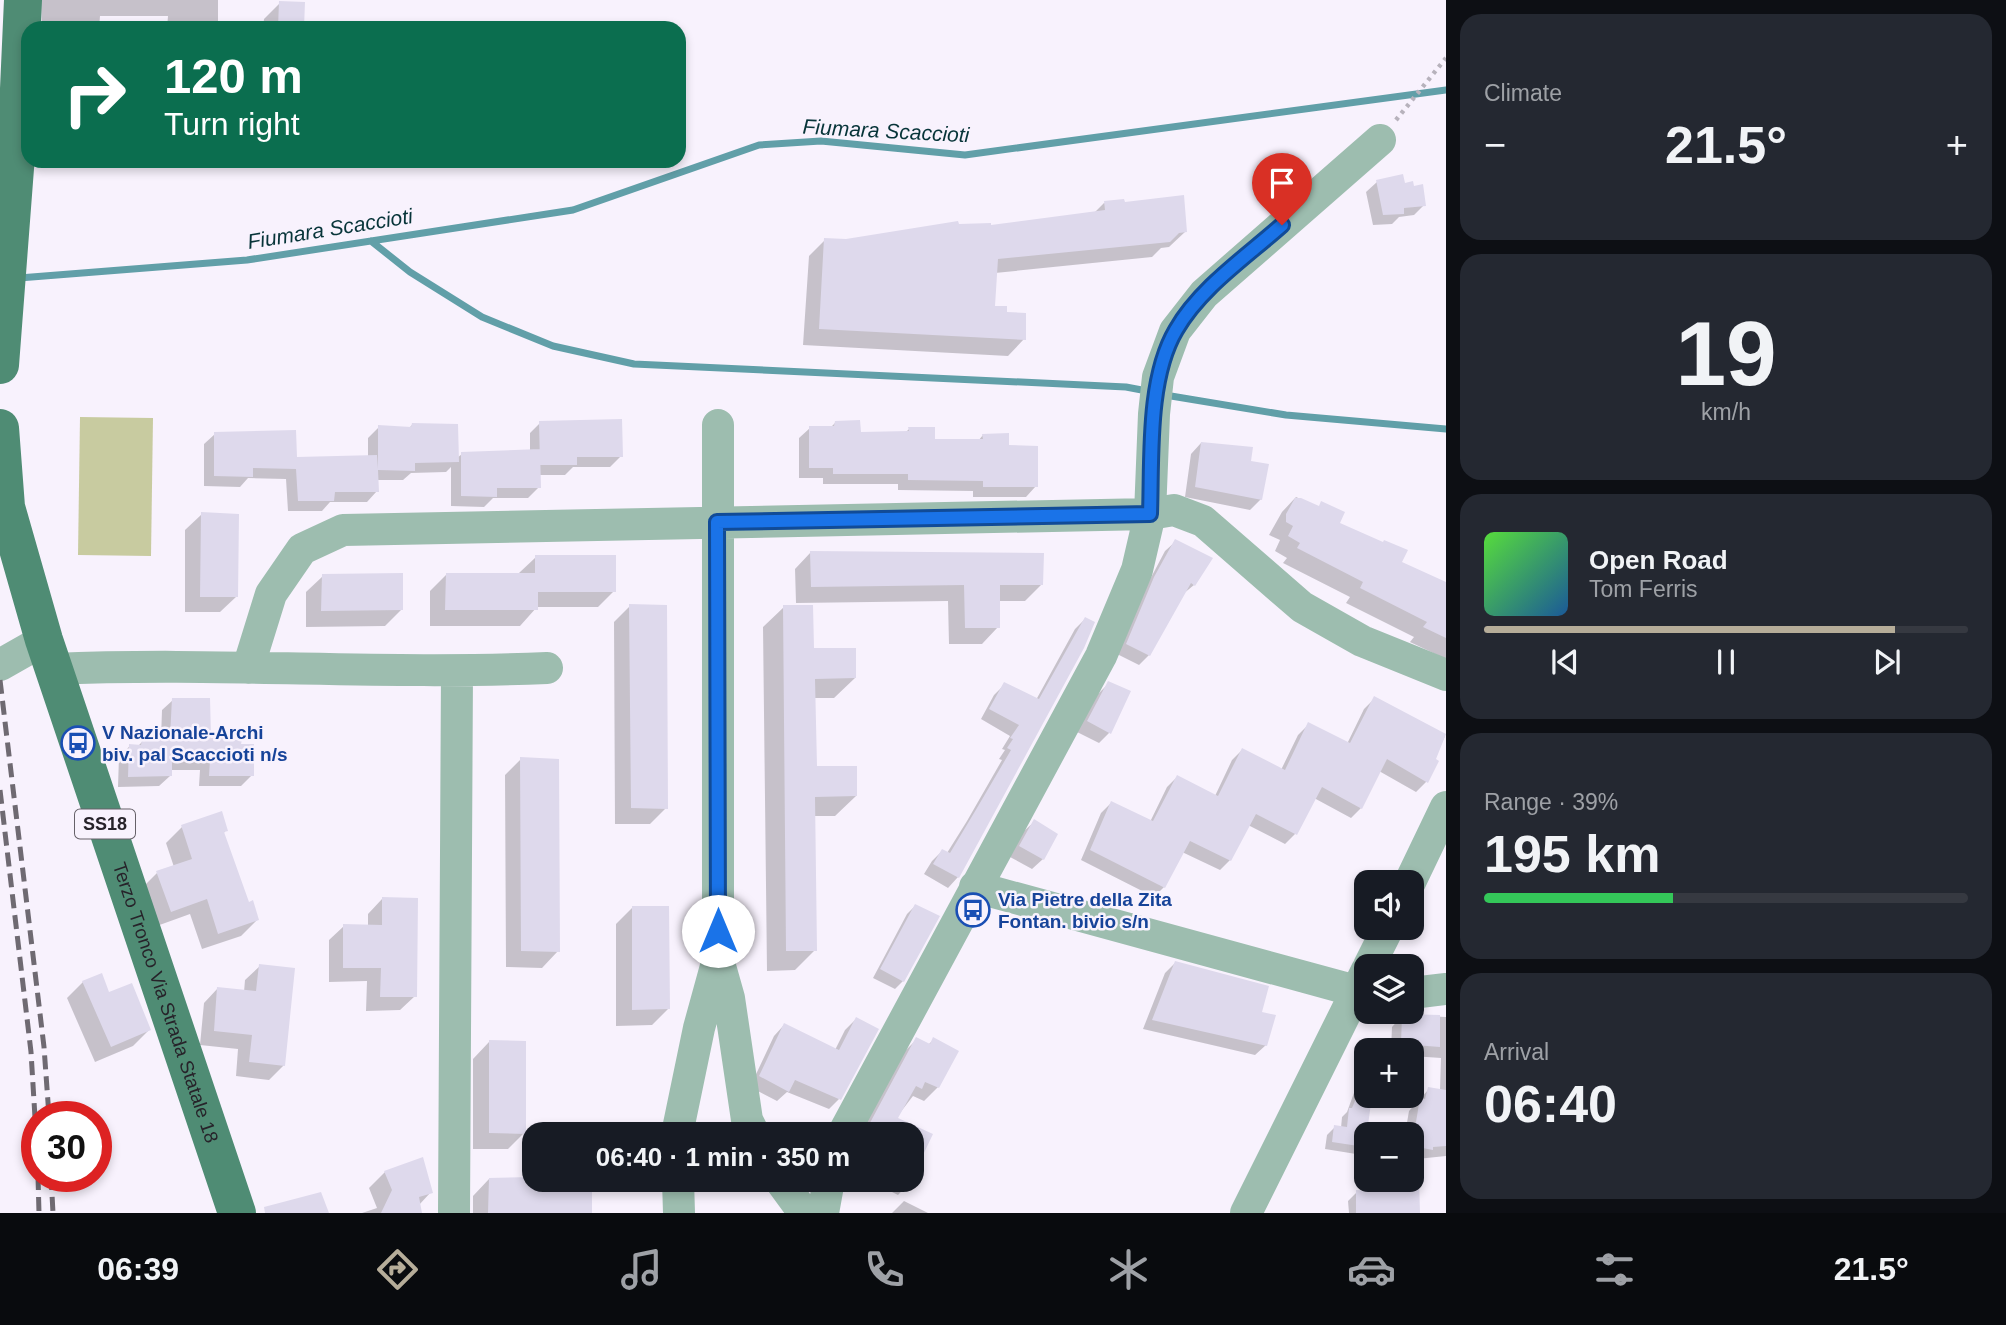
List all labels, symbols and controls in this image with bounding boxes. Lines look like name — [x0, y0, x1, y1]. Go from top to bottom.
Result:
icon: right — [49, 49, 140, 140]
text: 120 m — [164, 49, 303, 103]
text: Climate — [1484, 80, 1562, 106]
text: Turn right — [164, 106, 300, 142]
water label: Fiumara Scaccioti — [802, 115, 971, 146]
text: 21.5° — [1665, 116, 1787, 174]
text: − — [1484, 124, 1506, 166]
text: + — [1946, 124, 1968, 166]
pin — [1252, 153, 1312, 225]
icon: arrive — [1263, 164, 1301, 202]
water label: Fiumara Scaccioti — [246, 204, 415, 253]
text: 19 — [1675, 303, 1777, 404]
text: km/h — [1701, 399, 1751, 425]
text: Open Road — [1589, 545, 1728, 575]
text: Tom Ferris — [1589, 576, 1698, 602]
icon: previous — [1546, 643, 1584, 681]
icon: pause — [1707, 643, 1745, 681]
icon: next — [1868, 643, 1906, 681]
place label: V Nazionale-Archi biv. pal Scaccioti n/s — [102, 722, 288, 765]
bus stop icon: V Nazionale-Archi biv. pal Scaccioti n/s — [59, 724, 97, 762]
text: Range · 39% — [1484, 789, 1618, 815]
road number: SS18 — [75, 810, 135, 838]
text: 195 km — [1484, 825, 1660, 883]
street label: Terzo Tronco Via Strada Statale 18 — [109, 860, 223, 1146]
map controls — [1354, 870, 1424, 1192]
button: sound — [1354, 870, 1424, 940]
place label: Via Pietre della Zita Fontan. bivio s/n — [998, 889, 1172, 932]
bus stop icon: Via Pietre della Zita Fontan. bivio s/n — [954, 891, 992, 929]
position arrow — [681, 894, 755, 968]
button: layers — [1354, 954, 1424, 1024]
button: + — [1354, 1038, 1424, 1108]
text: Arrival — [1484, 1039, 1549, 1065]
text: 06:40 — [1484, 1075, 1617, 1133]
speed limit sign: 30 — [21, 1101, 112, 1192]
button: − — [1354, 1122, 1424, 1192]
text: 06:40 · 1 min · 350 m — [596, 1142, 850, 1172]
icon: directions — [373, 1245, 422, 1294]
icon: music — [617, 1245, 666, 1294]
icon: phone — [860, 1245, 909, 1294]
icon: climate — [1104, 1245, 1153, 1294]
icon: car — [1347, 1245, 1396, 1294]
icon: filters — [1590, 1245, 1639, 1294]
text: 06:39 — [97, 1251, 179, 1287]
text: 21.5° — [1834, 1251, 1909, 1287]

